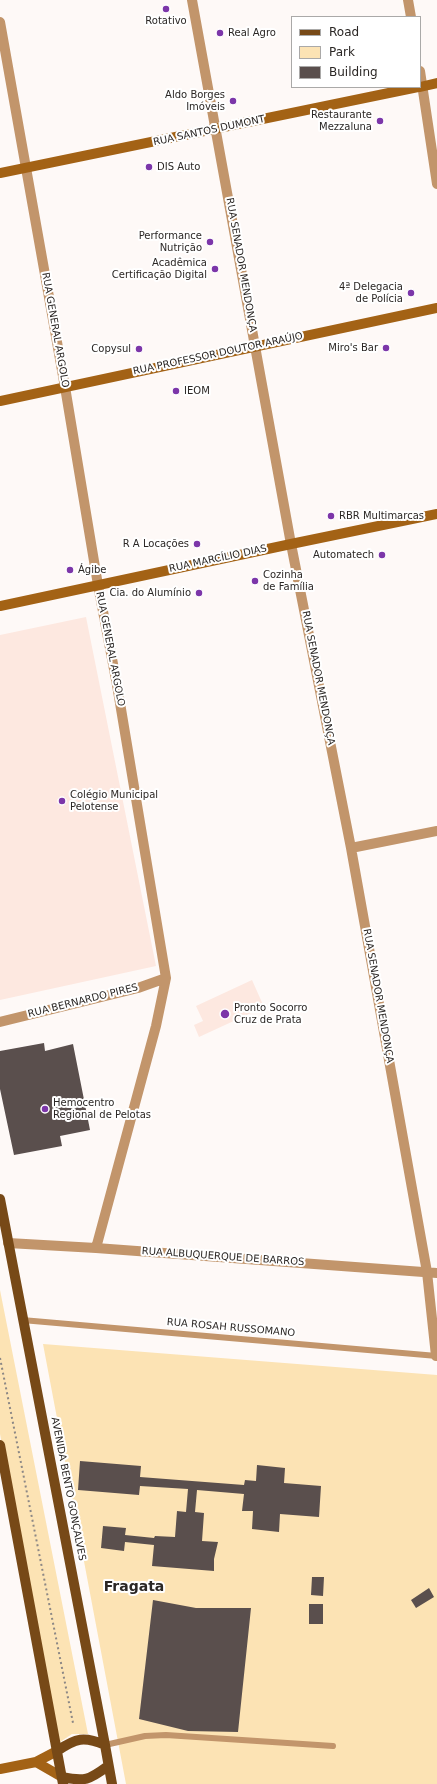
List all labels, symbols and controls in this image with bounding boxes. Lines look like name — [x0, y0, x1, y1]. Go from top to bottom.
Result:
marker: Rotativo — [161, 4, 171, 14]
place label: Rotativo — [145, 15, 187, 27]
legend — [291, 16, 421, 88]
text: Road — [329, 25, 359, 39]
place label: Real Agro — [228, 27, 276, 39]
marker: Real Agro — [215, 28, 225, 38]
text: Park — [329, 45, 355, 59]
text: Building — [329, 65, 378, 79]
place label: Aldo Borges Imóveis — [165, 89, 225, 112]
marker: Aldo Borges Imóveis — [228, 96, 238, 106]
place label: Restaurante Mezzaluna — [311, 109, 372, 132]
street label: RUA SANTOS DUMONT — [152, 113, 266, 149]
marker: Restaurante Mezzaluna — [375, 116, 385, 126]
place label: DIS Auto — [157, 161, 200, 173]
marker: DIS Auto — [144, 162, 154, 172]
street label: RUA SENADOR MENDONÇA — [223, 197, 259, 333]
place label: Performance Nutrição — [139, 230, 202, 254]
marker: Performance Nutrição — [205, 237, 215, 247]
place label: Acadêmica Certificação Digital — [112, 257, 207, 280]
marker: Acadêmica Certificação Digital — [210, 264, 220, 274]
street label: RUA GENERAL ARGOLO — [39, 271, 71, 389]
place label: 4ª Delegacia de Polícia — [339, 281, 403, 304]
marker: 4ª Delegacia de Polícia — [406, 288, 416, 298]
street label: RUA PROFESSOR DOUTOR ARAÚJO — [132, 330, 304, 378]
place label: Miro's Bar — [328, 342, 378, 354]
place label: Copysul — [91, 343, 131, 355]
marker: Miro's Bar — [381, 343, 391, 353]
marker: Copysul — [134, 344, 144, 354]
place label: IEOM — [184, 385, 210, 397]
marker: IEOM — [171, 386, 181, 396]
place label: RBR Multimarcas — [339, 510, 424, 522]
marker: RBR Multimarcas — [326, 511, 336, 521]
place label: R A Locações — [123, 538, 189, 550]
marker: R A Locações — [192, 539, 202, 549]
street label: RUA MARCÍLIO DIAS — [168, 543, 268, 575]
place label: Automatech — [313, 549, 374, 561]
marker: Automatech — [377, 550, 387, 560]
place label: Ágibe — [78, 564, 106, 576]
marker: Ágibe — [65, 565, 75, 575]
place label: Cozinha de Família — [263, 569, 314, 592]
marker: Cozinha de Família — [250, 576, 260, 586]
place label: Cia. do Alumínio — [109, 587, 191, 599]
marker: Cia. do Alumínio — [194, 588, 204, 598]
street label: RUA GENERAL ARGOLO — [93, 591, 127, 707]
street label: RUA SENADOR MENDONÇA — [299, 610, 337, 746]
place label: Colégio Municipal Pelotense — [70, 789, 158, 812]
marker: Colégio Municipal Pelotense — [57, 796, 67, 806]
street label: RUA SENADOR MENDONÇA — [360, 928, 396, 1064]
street label: RUA BERNARDO PIRES — [27, 982, 139, 1020]
place label: Pronto Socorro Cruz de Prata — [234, 1002, 307, 1026]
marker: Pronto Socorro Cruz de Prata — [219, 1008, 231, 1020]
place label: Hemocentro Regional de Pelotas — [53, 1097, 151, 1120]
marker: Hemocentro Regional de Pelotas — [40, 1104, 50, 1114]
street label: RUA ALBUQUERQUE DE BARROS — [141, 1245, 305, 1269]
street label: RUA ROSAH RUSSOMANO — [166, 1316, 296, 1340]
street label: AVENIDA BENTO GONÇALVES — [48, 1416, 88, 1562]
district label: Fragata — [104, 1579, 164, 1595]

